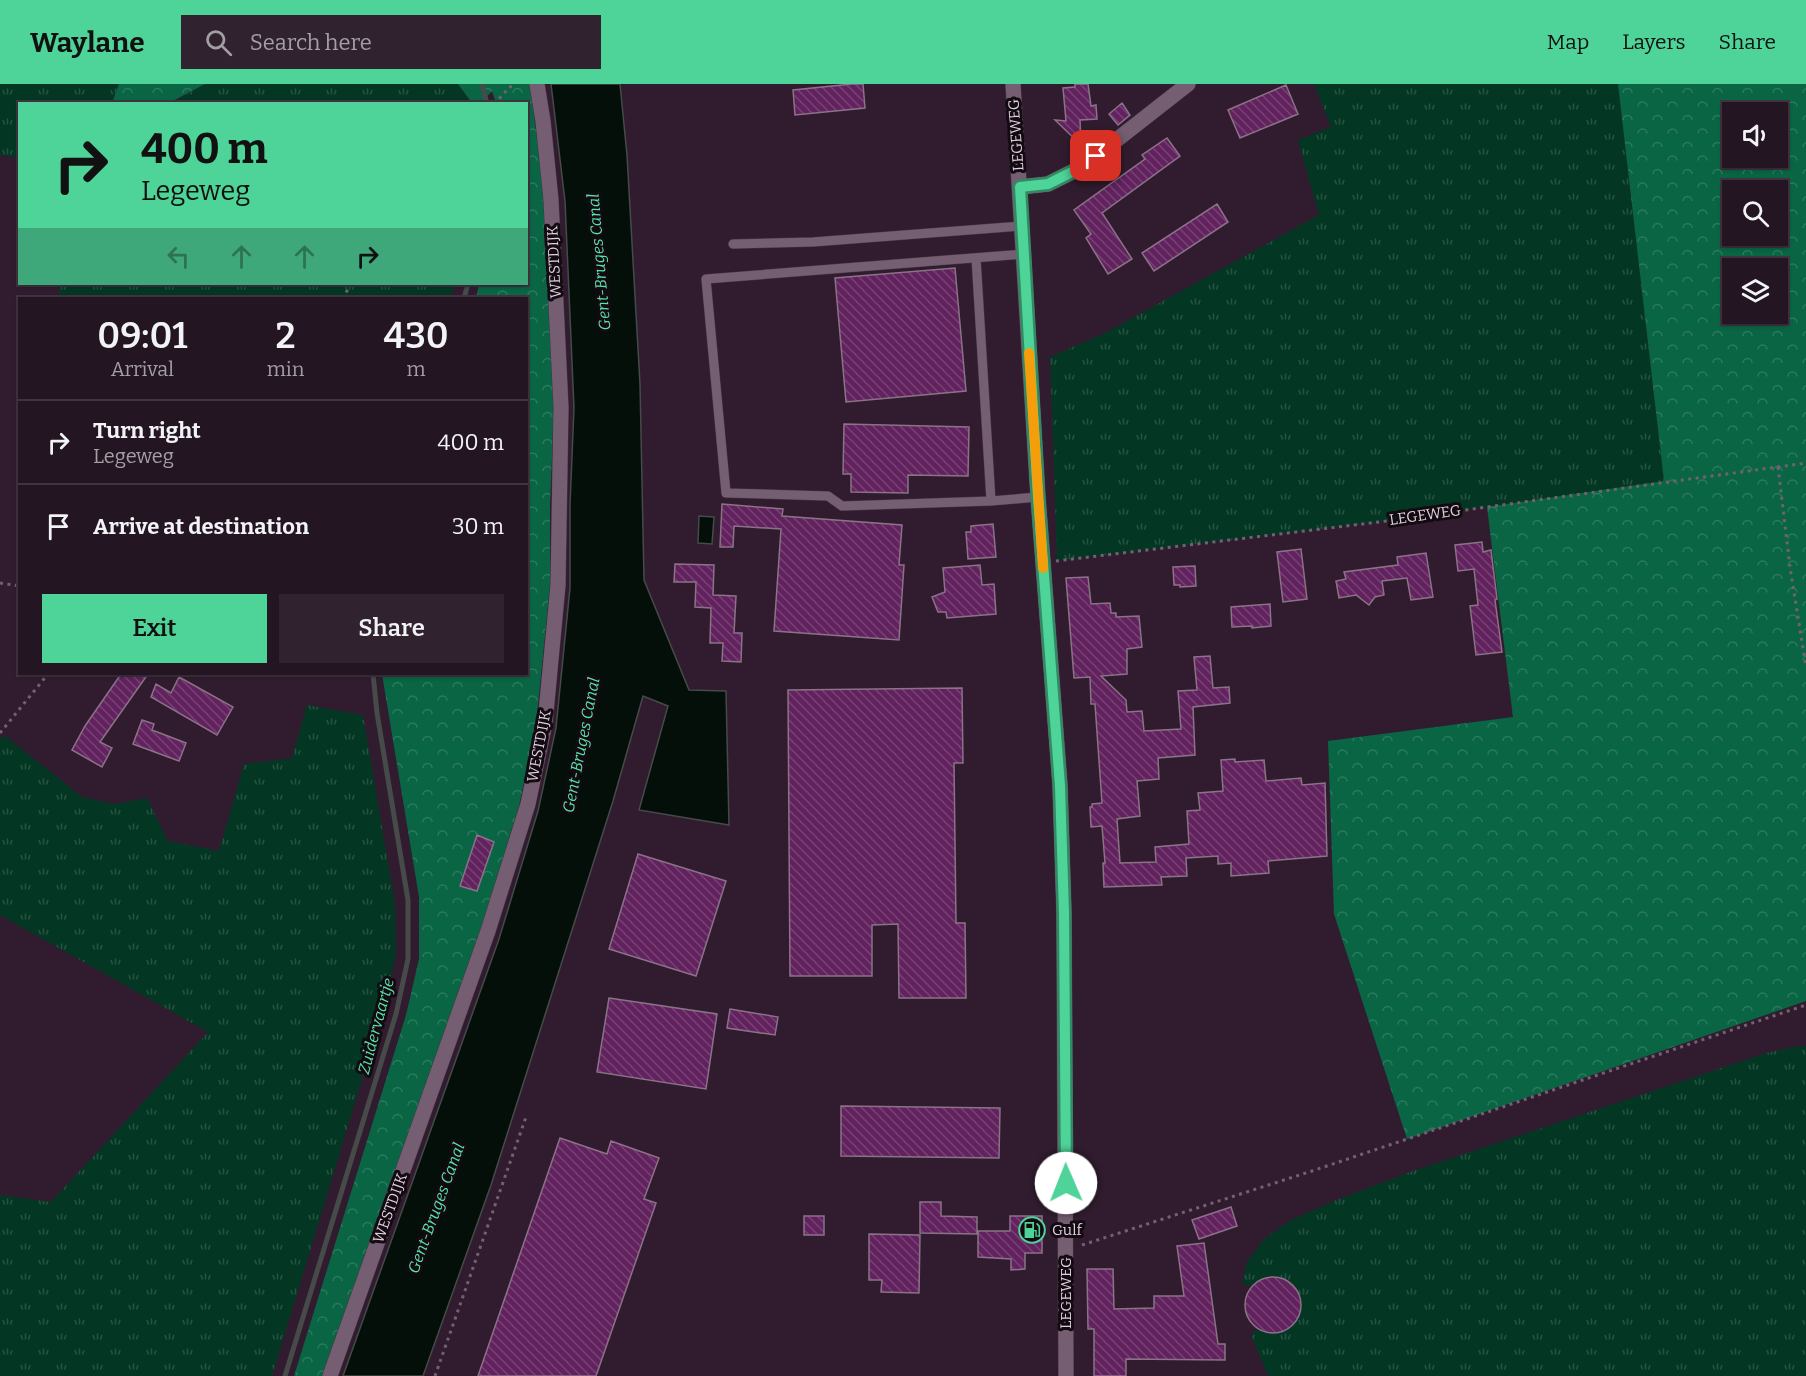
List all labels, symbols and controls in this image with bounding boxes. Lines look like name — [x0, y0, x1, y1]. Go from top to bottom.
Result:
search box — [181, 15, 601, 69]
text: Waylane — [30, 26, 145, 59]
icon: search — [202, 26, 235, 59]
text: Search here — [250, 29, 372, 56]
text: Map — [1547, 29, 1589, 55]
text: Layers — [1622, 29, 1686, 55]
text: Share — [1719, 29, 1776, 55]
street label: LEGEWEG — [1005, 98, 1027, 172]
map controls — [1722, 102, 1788, 324]
button: sound — [1722, 102, 1788, 168]
text: 400 m — [141, 124, 268, 174]
icon: right — [42, 126, 120, 204]
pin — [1070, 130, 1121, 181]
icon: arrive — [1079, 139, 1112, 172]
text: Legeweg — [141, 175, 250, 207]
button: search — [1722, 180, 1788, 246]
water label: Gent-Bruges Canal — [584, 193, 614, 331]
street label: WESTDIJK — [543, 225, 565, 299]
icon: left — [162, 240, 195, 273]
icon: ahead — [225, 240, 258, 273]
icon: ahead — [288, 240, 321, 273]
icon: right — [351, 240, 384, 273]
button: layers — [1722, 258, 1788, 324]
text: 09:01 — [97, 314, 187, 358]
text: 2 — [275, 314, 296, 358]
text: 430 — [384, 314, 449, 358]
text: Arrival — [111, 357, 174, 381]
text: min — [267, 357, 304, 381]
text: m — [407, 357, 426, 381]
text: Turn right — [93, 417, 201, 444]
icon: right — [42, 426, 75, 459]
text: 400 m — [438, 429, 504, 456]
text: Legeweg — [93, 444, 174, 468]
street label: LEGEWEG — [1388, 501, 1462, 529]
icon: arrive — [42, 510, 75, 543]
text: Arrive at destination — [93, 513, 309, 540]
text: 30 m — [452, 513, 504, 540]
button: Exit — [42, 594, 267, 663]
button: Share — [279, 594, 504, 663]
water label: Gent-Bruges Canal — [559, 676, 603, 814]
street label: WESTDIJK — [523, 708, 555, 783]
water label: Zuidervaartje — [354, 976, 398, 1076]
water label: Gent-Bruges Canal — [404, 1140, 468, 1276]
position arrow — [1034, 1151, 1098, 1215]
street label: WESTDIJK — [369, 1170, 411, 1245]
fuel station icon: Gulf — [1017, 1215, 1047, 1245]
place label: Gulf — [1052, 1221, 1083, 1239]
street label: LEGEWEG — [1057, 1257, 1075, 1329]

